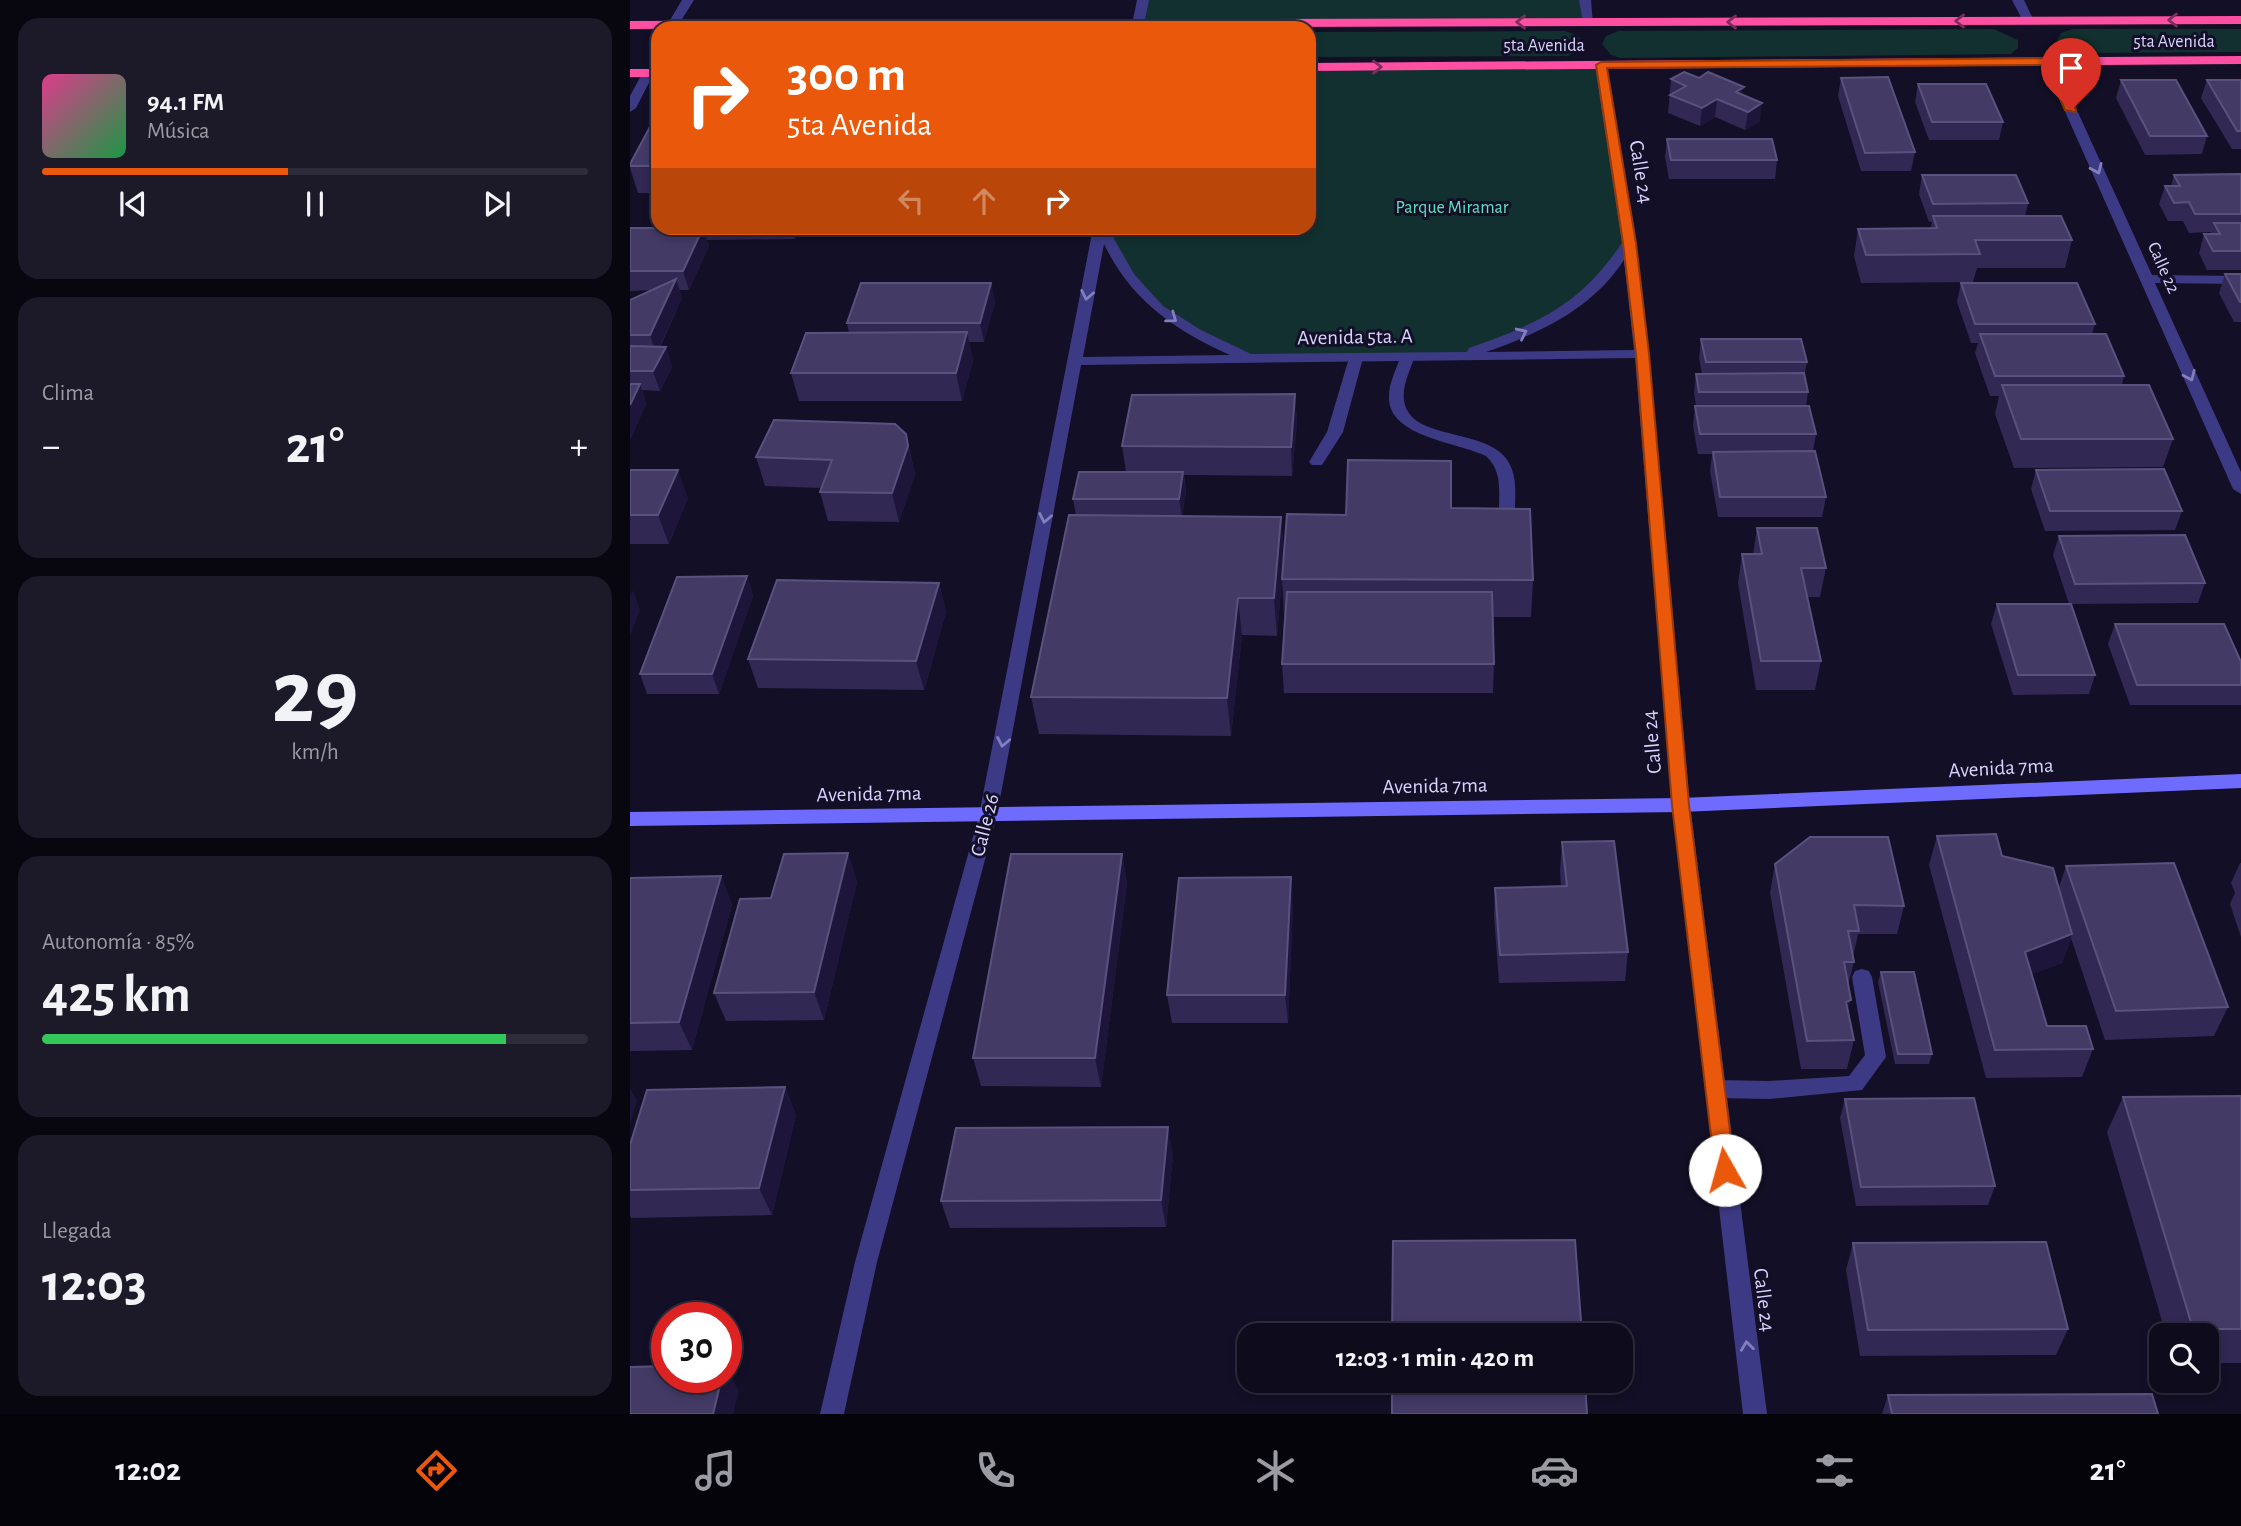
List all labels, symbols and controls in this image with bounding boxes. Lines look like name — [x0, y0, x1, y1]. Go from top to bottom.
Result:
one-way arrow — [2167, 12, 2178, 28]
one-way arrow — [1954, 13, 1965, 29]
one-way arrow — [1515, 14, 1525, 30]
one-way arrow — [1727, 14, 1737, 30]
street label: 5ta Avenida — [2133, 33, 2215, 51]
street label: 5ta Avenida — [1503, 37, 1585, 55]
pin — [2041, 38, 2101, 110]
icon: right — [672, 49, 763, 140]
icon: arrive — [2052, 49, 2090, 87]
text: 300 m — [787, 51, 906, 100]
one-way arrow — [1372, 59, 1383, 74]
text: 94.1 FM — [147, 89, 224, 115]
text: 5ta Avenida — [787, 109, 932, 141]
text: Música — [147, 120, 210, 143]
street label: Calle 24 — [1626, 139, 1656, 205]
one-way arrow — [2089, 161, 2103, 174]
icon: left — [892, 182, 930, 220]
icon: ahead — [965, 182, 1003, 220]
icon: right — [1038, 182, 1076, 220]
icon: previous — [114, 185, 152, 223]
icon: pause — [296, 185, 334, 223]
icon: next — [478, 185, 516, 223]
park label: Parque Miramar — [1395, 199, 1509, 217]
street label: Calle 22 — [2144, 240, 2182, 296]
one-way arrow — [1081, 289, 1096, 301]
one-way arrow — [1164, 310, 1177, 323]
street label: Avenida 5ta. A — [1297, 325, 1413, 349]
one-way arrow — [1515, 327, 1527, 341]
one-way arrow — [2182, 369, 2196, 381]
text: Clima — [42, 382, 94, 405]
text: 21° — [286, 420, 344, 472]
text: − — [42, 428, 60, 466]
text: + — [570, 428, 588, 466]
one-way arrow — [1038, 512, 1053, 524]
text: 29 — [272, 648, 358, 739]
street label: Calle 24 — [1639, 709, 1665, 775]
one-way arrow — [996, 736, 1011, 748]
text: km/h — [291, 741, 339, 764]
street label: Avenida 7ma — [1948, 755, 2054, 781]
street label: Avenida 7ma — [1382, 775, 1488, 797]
street label: Avenida 7ma — [816, 783, 922, 805]
street label: Calle 26 — [967, 792, 1003, 858]
text: Autonomía · 85% — [42, 931, 195, 954]
text: 425 km — [42, 969, 191, 1021]
position arrow — [1688, 1133, 1762, 1207]
text: Llegada — [42, 1220, 112, 1243]
text: 12:03 — [42, 1258, 147, 1310]
street label: Calle 24 — [1750, 1267, 1778, 1333]
speed limit sign: 30 — [651, 1302, 742, 1393]
map controls — [2149, 1323, 2219, 1393]
button: search — [2149, 1323, 2219, 1393]
one-way arrow — [1739, 1340, 1754, 1352]
text: 12:03 · 1 min · 420 m — [1336, 1345, 1534, 1371]
icon: directions — [412, 1446, 461, 1495]
icon: music — [691, 1446, 740, 1495]
icon: phone — [971, 1446, 1020, 1495]
icon: climate — [1251, 1446, 1300, 1495]
icon: car — [1530, 1446, 1579, 1495]
icon: filters — [1810, 1446, 1859, 1495]
text: 12:02 — [115, 1454, 181, 1486]
text: 21° — [2090, 1454, 2126, 1486]

